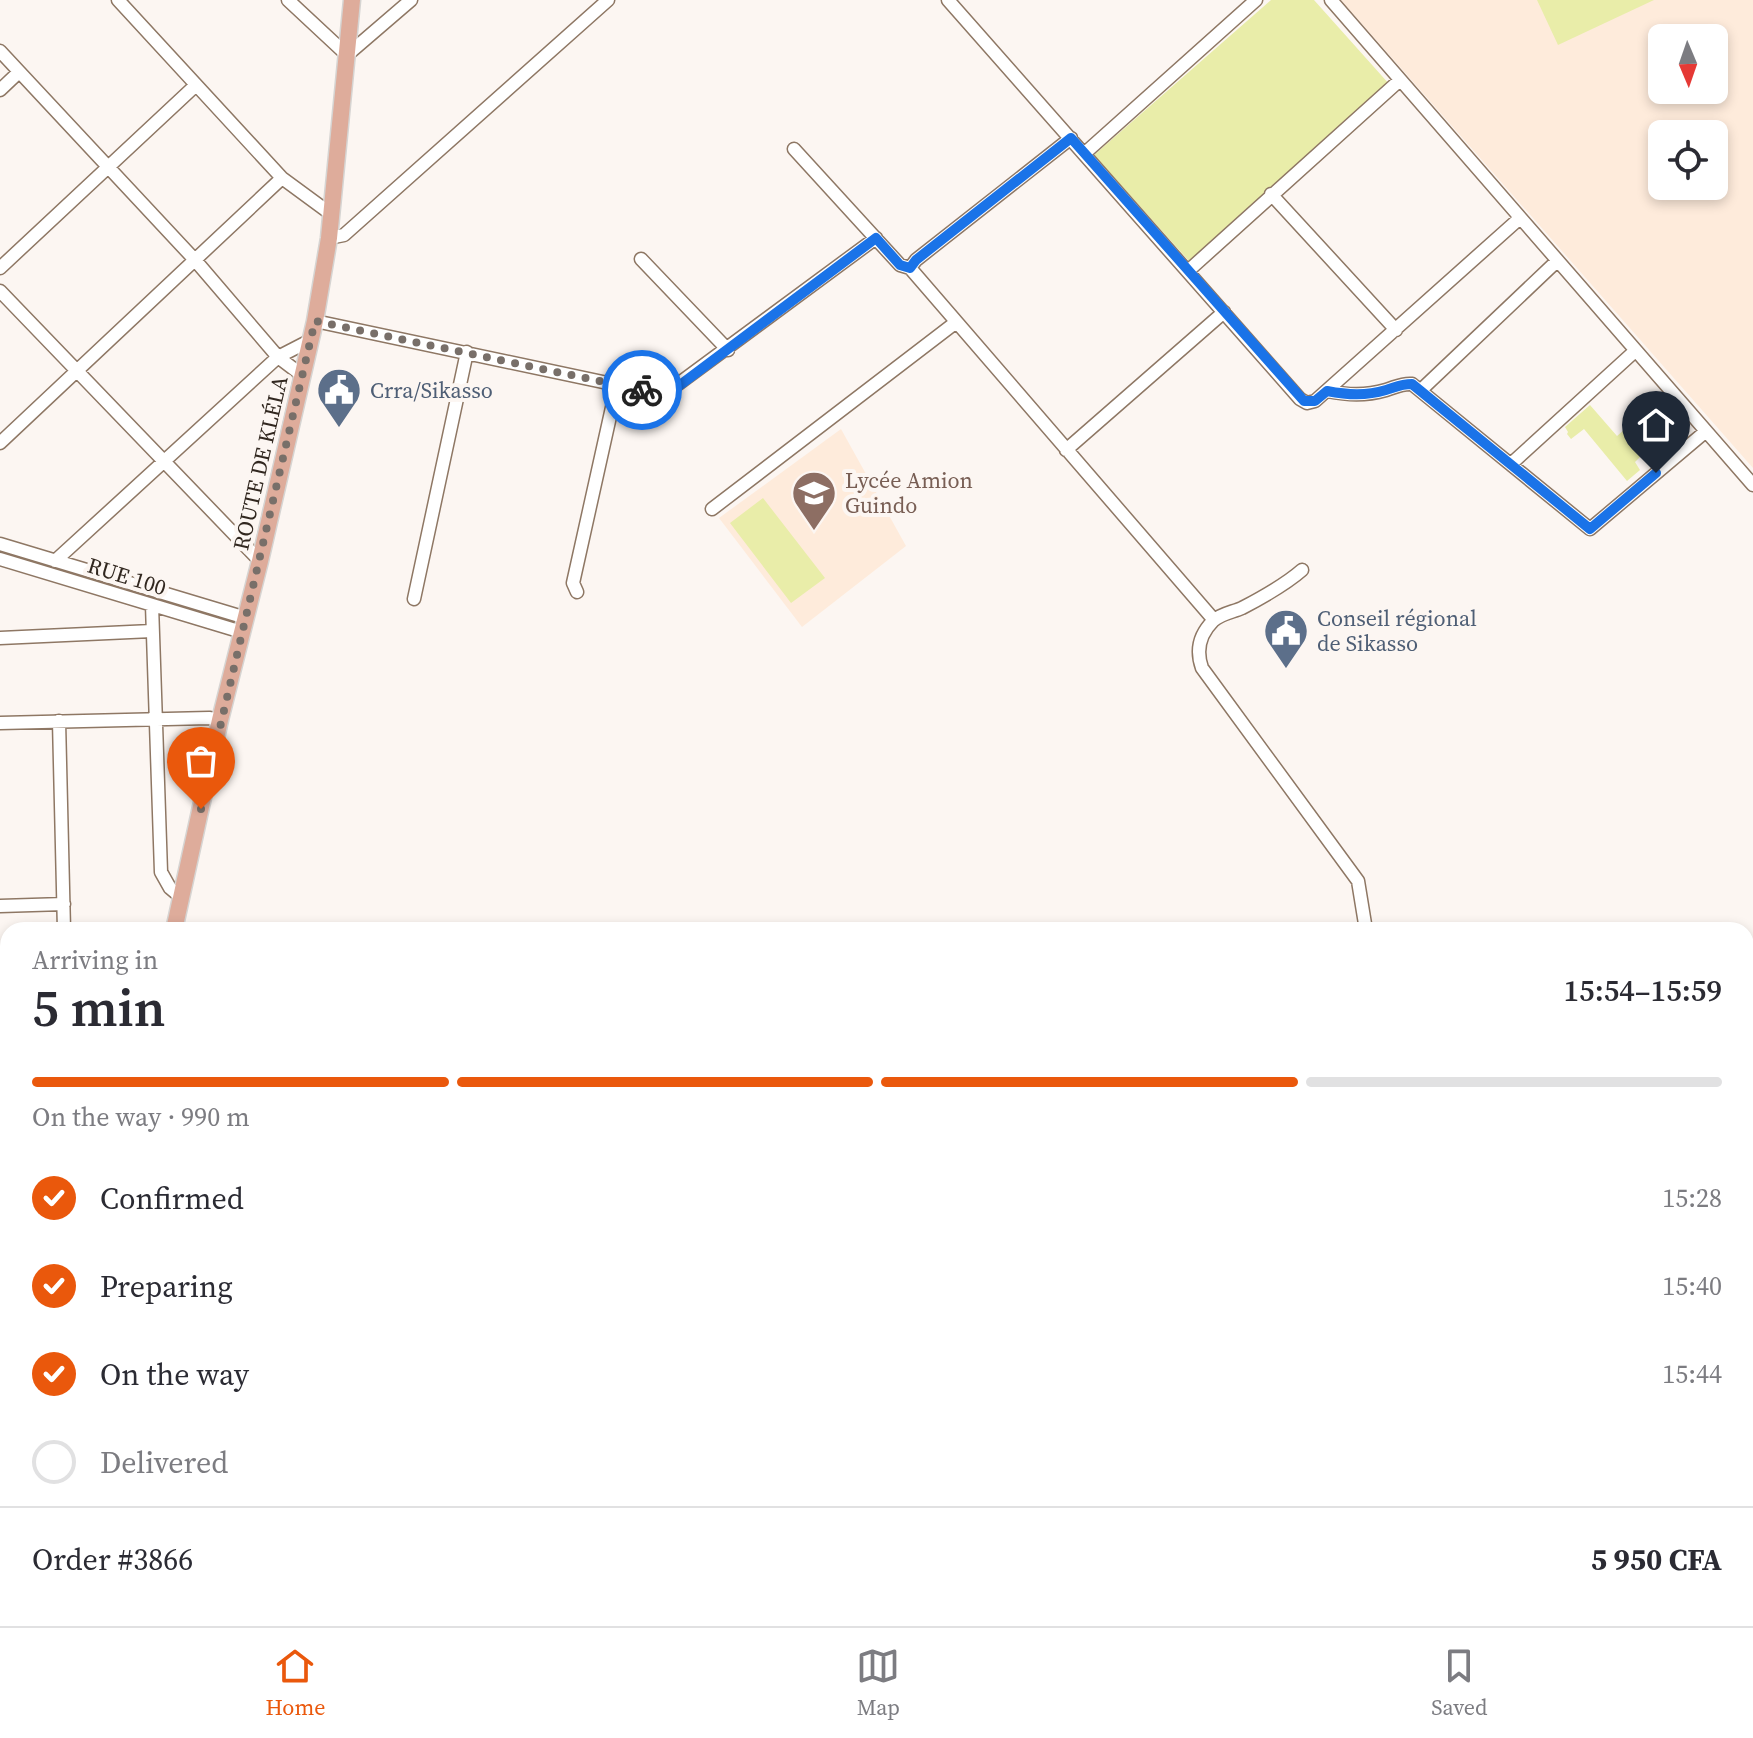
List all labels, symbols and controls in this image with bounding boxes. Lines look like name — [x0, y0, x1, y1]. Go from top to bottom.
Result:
north arrow — [1648, 24, 1728, 104]
map controls — [1648, 24, 1728, 200]
button: locate — [1648, 120, 1728, 200]
courier — [602, 350, 682, 430]
public building icon: Crra/Sikasso — [315, 366, 363, 429]
icon: bike — [620, 368, 664, 412]
street label: ROUTE DE KLÉLA — [225, 372, 295, 553]
place label: Crra/Sikasso — [370, 375, 493, 405]
pin — [1622, 391, 1690, 473]
icon: home — [1634, 403, 1678, 447]
place label: Lycée Amion Guindo — [845, 465, 973, 520]
school or university icon: Lycée Amion Guindo — [790, 469, 838, 532]
street label: RUE 100 — [84, 550, 170, 602]
place label: Conseil régional de Sikasso — [1317, 603, 1477, 658]
public building icon: Conseil régional de Sikasso — [1262, 607, 1310, 670]
pin — [167, 727, 235, 809]
icon: bag — [179, 739, 223, 783]
text: Arriving in — [32, 942, 158, 978]
text: 15:54–15:59 — [1563, 970, 1722, 1011]
text: 5 min — [32, 972, 165, 1043]
text: On the way · 990 m — [32, 1099, 250, 1135]
icon: check — [32, 1176, 76, 1220]
text: Confirmed — [100, 1178, 244, 1219]
text: 15:28 — [1662, 1180, 1722, 1216]
icon: check — [32, 1264, 76, 1308]
text: Preparing — [100, 1266, 233, 1307]
text: 15:40 — [1662, 1268, 1722, 1304]
icon: check — [32, 1352, 76, 1396]
text: On the way — [100, 1354, 249, 1395]
text: 15:44 — [1662, 1356, 1722, 1392]
text: Delivered — [100, 1442, 228, 1483]
text: Order #3866 — [32, 1539, 193, 1580]
text: 5 950 CFA — [1591, 1539, 1722, 1580]
tab: Home — [265, 1644, 325, 1722]
tab: Map — [856, 1644, 900, 1722]
tab: Saved — [1431, 1644, 1488, 1722]

